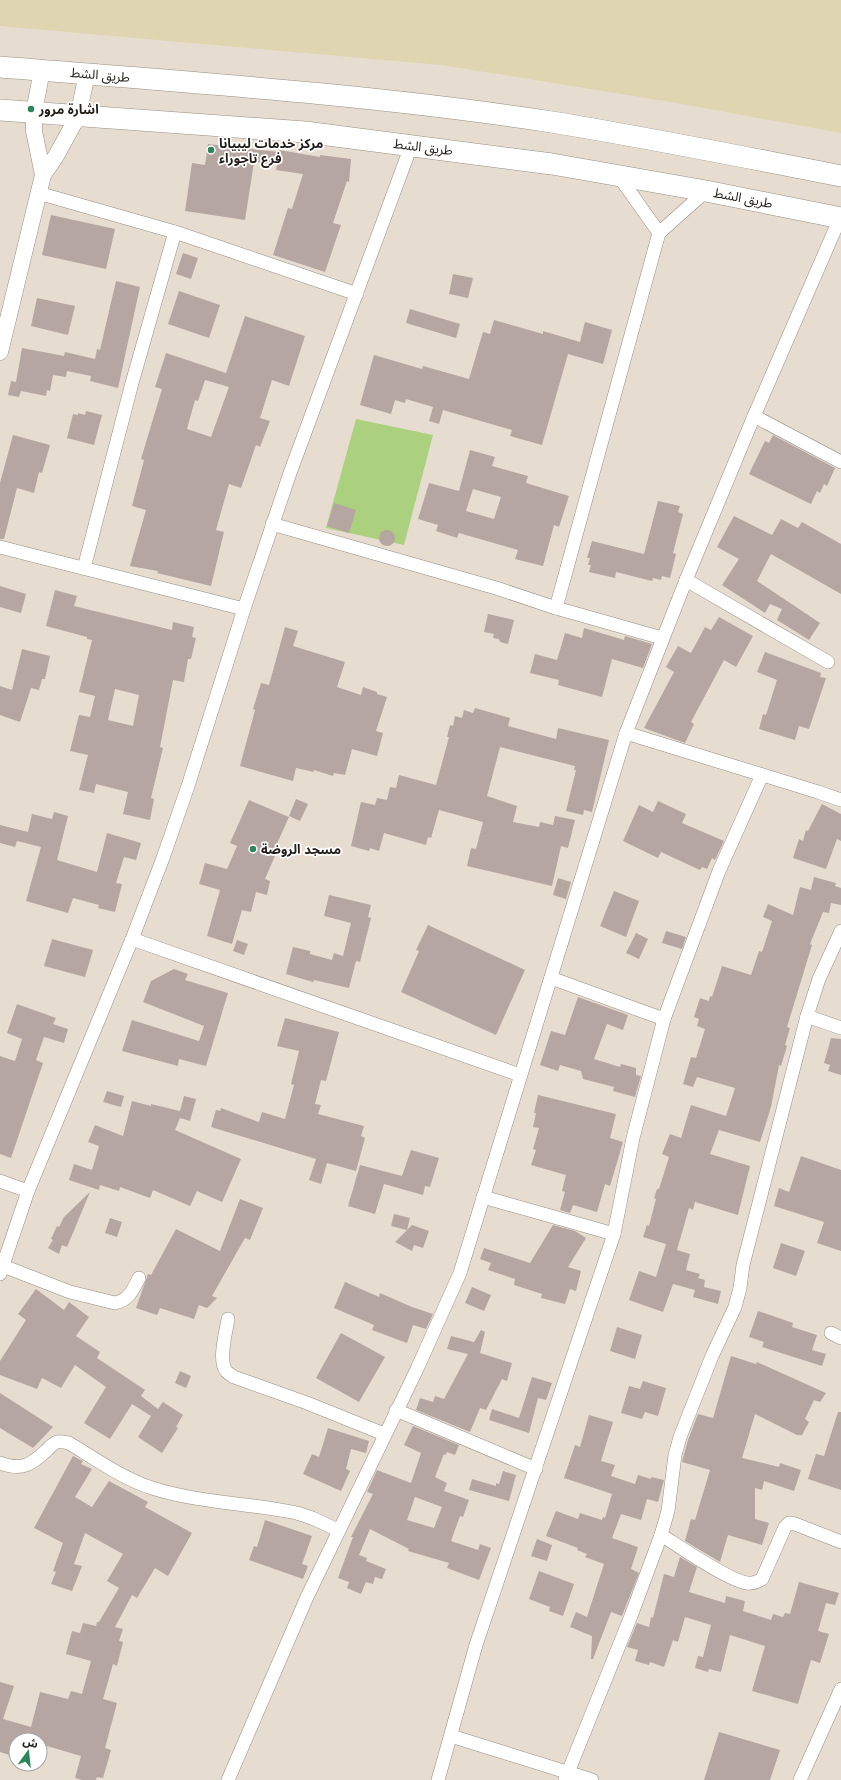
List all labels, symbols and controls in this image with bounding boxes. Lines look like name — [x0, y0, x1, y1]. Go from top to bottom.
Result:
street label: طريق الشط — [69, 65, 131, 86]
place label: اشارة مرور — [38, 102, 99, 117]
marker: اشارة مرور — [26, 104, 36, 114]
place label: مركز خدمات ليبيانا فرع تاجوراء — [219, 136, 323, 168]
street label: طريق الشط — [392, 136, 454, 159]
marker: مركز خدمات ليبيانا فرع تاجوراء — [206, 145, 216, 155]
street label: طريق الشط — [712, 185, 774, 212]
place label: مسجد الروضة — [261, 842, 341, 857]
marker: مسجد الروضة — [248, 844, 258, 854]
north arrow — [8, 1732, 48, 1772]
text: ش — [21, 1735, 39, 1751]

